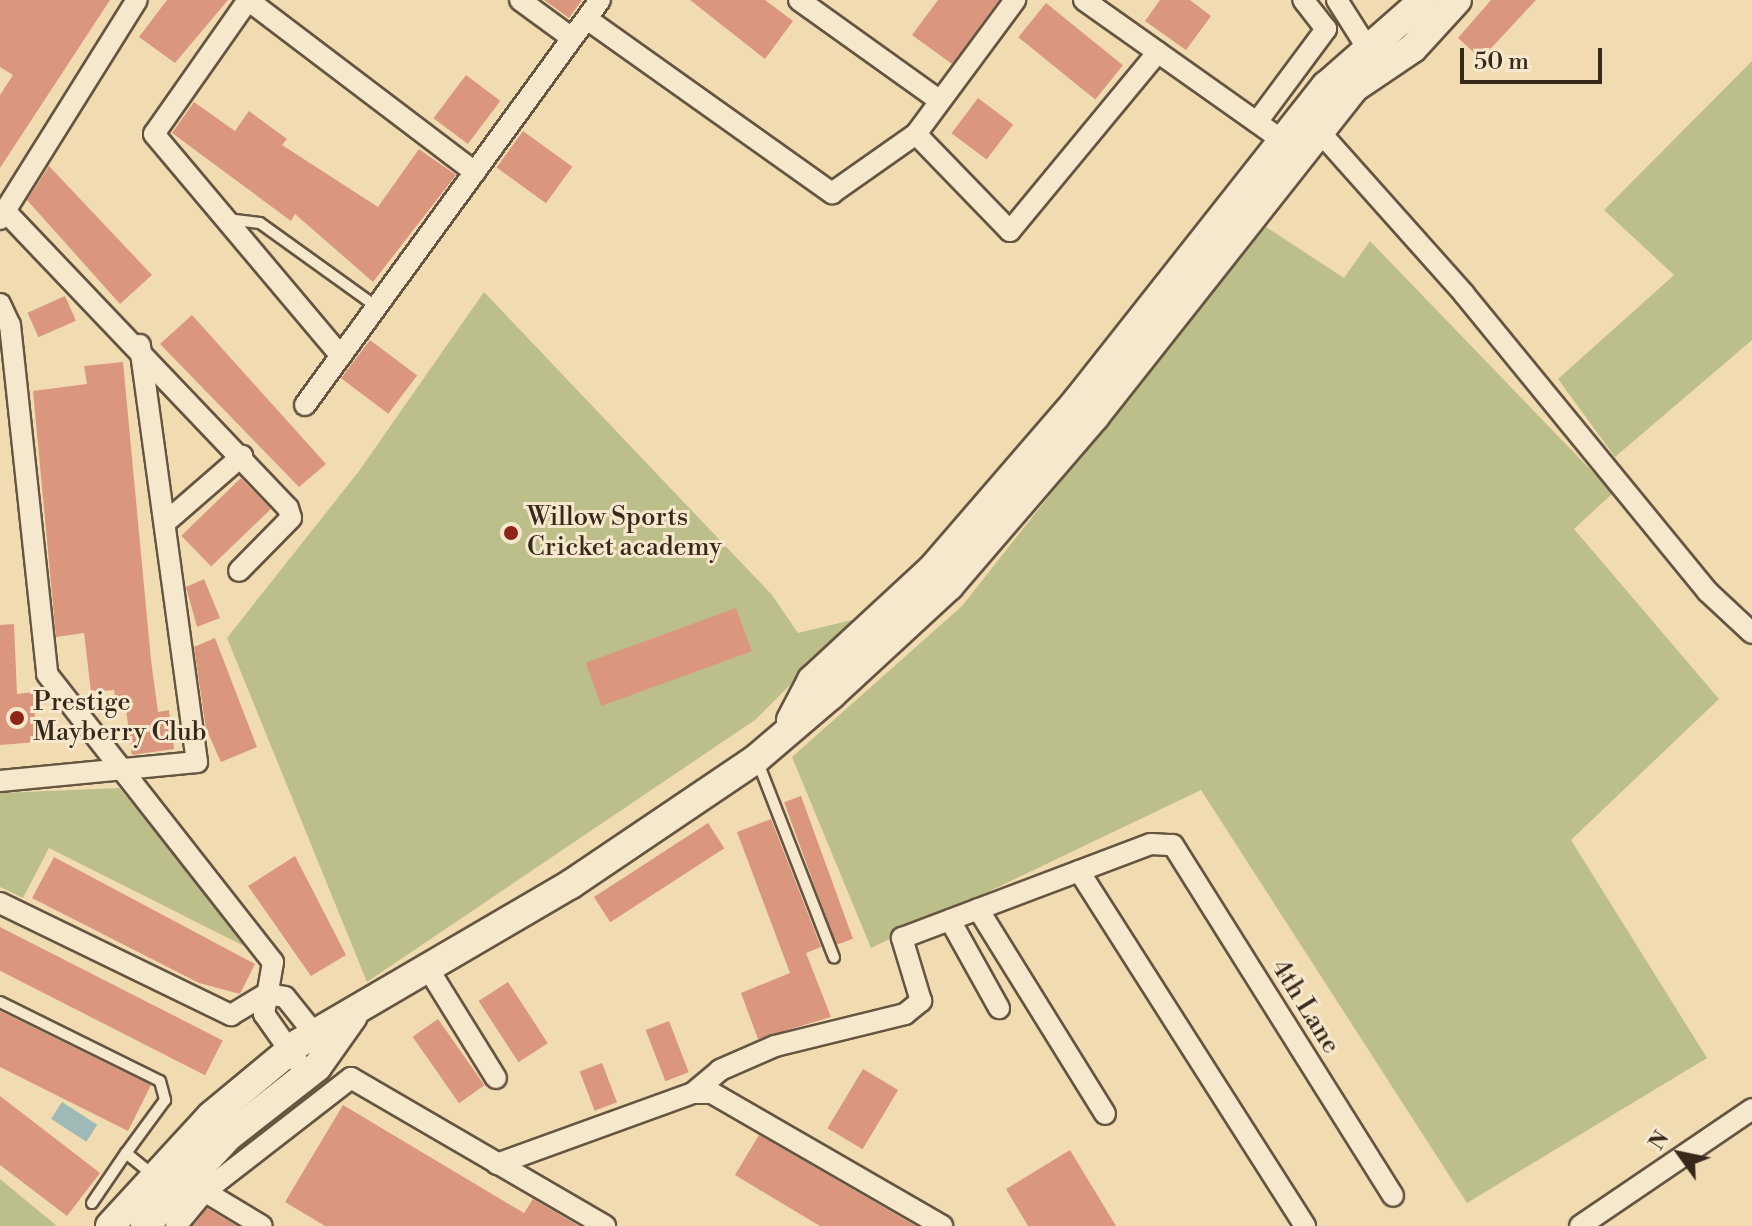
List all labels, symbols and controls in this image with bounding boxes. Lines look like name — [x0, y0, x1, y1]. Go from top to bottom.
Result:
scale bar — [1464, 32, 1606, 82]
text: 50 m — [1474, 47, 1529, 77]
place label: Willow Sports Cricket academy — [527, 502, 722, 564]
marker: Willow Sports Cricket academy — [502, 524, 520, 542]
place label: Prestige Mayberry Club — [33, 687, 207, 748]
marker: Prestige Mayberry Club — [8, 709, 26, 727]
street label: 4th Lane — [1264, 954, 1346, 1060]
north arrow — [1640, 1114, 1720, 1194]
text: N — [1643, 1126, 1676, 1155]

